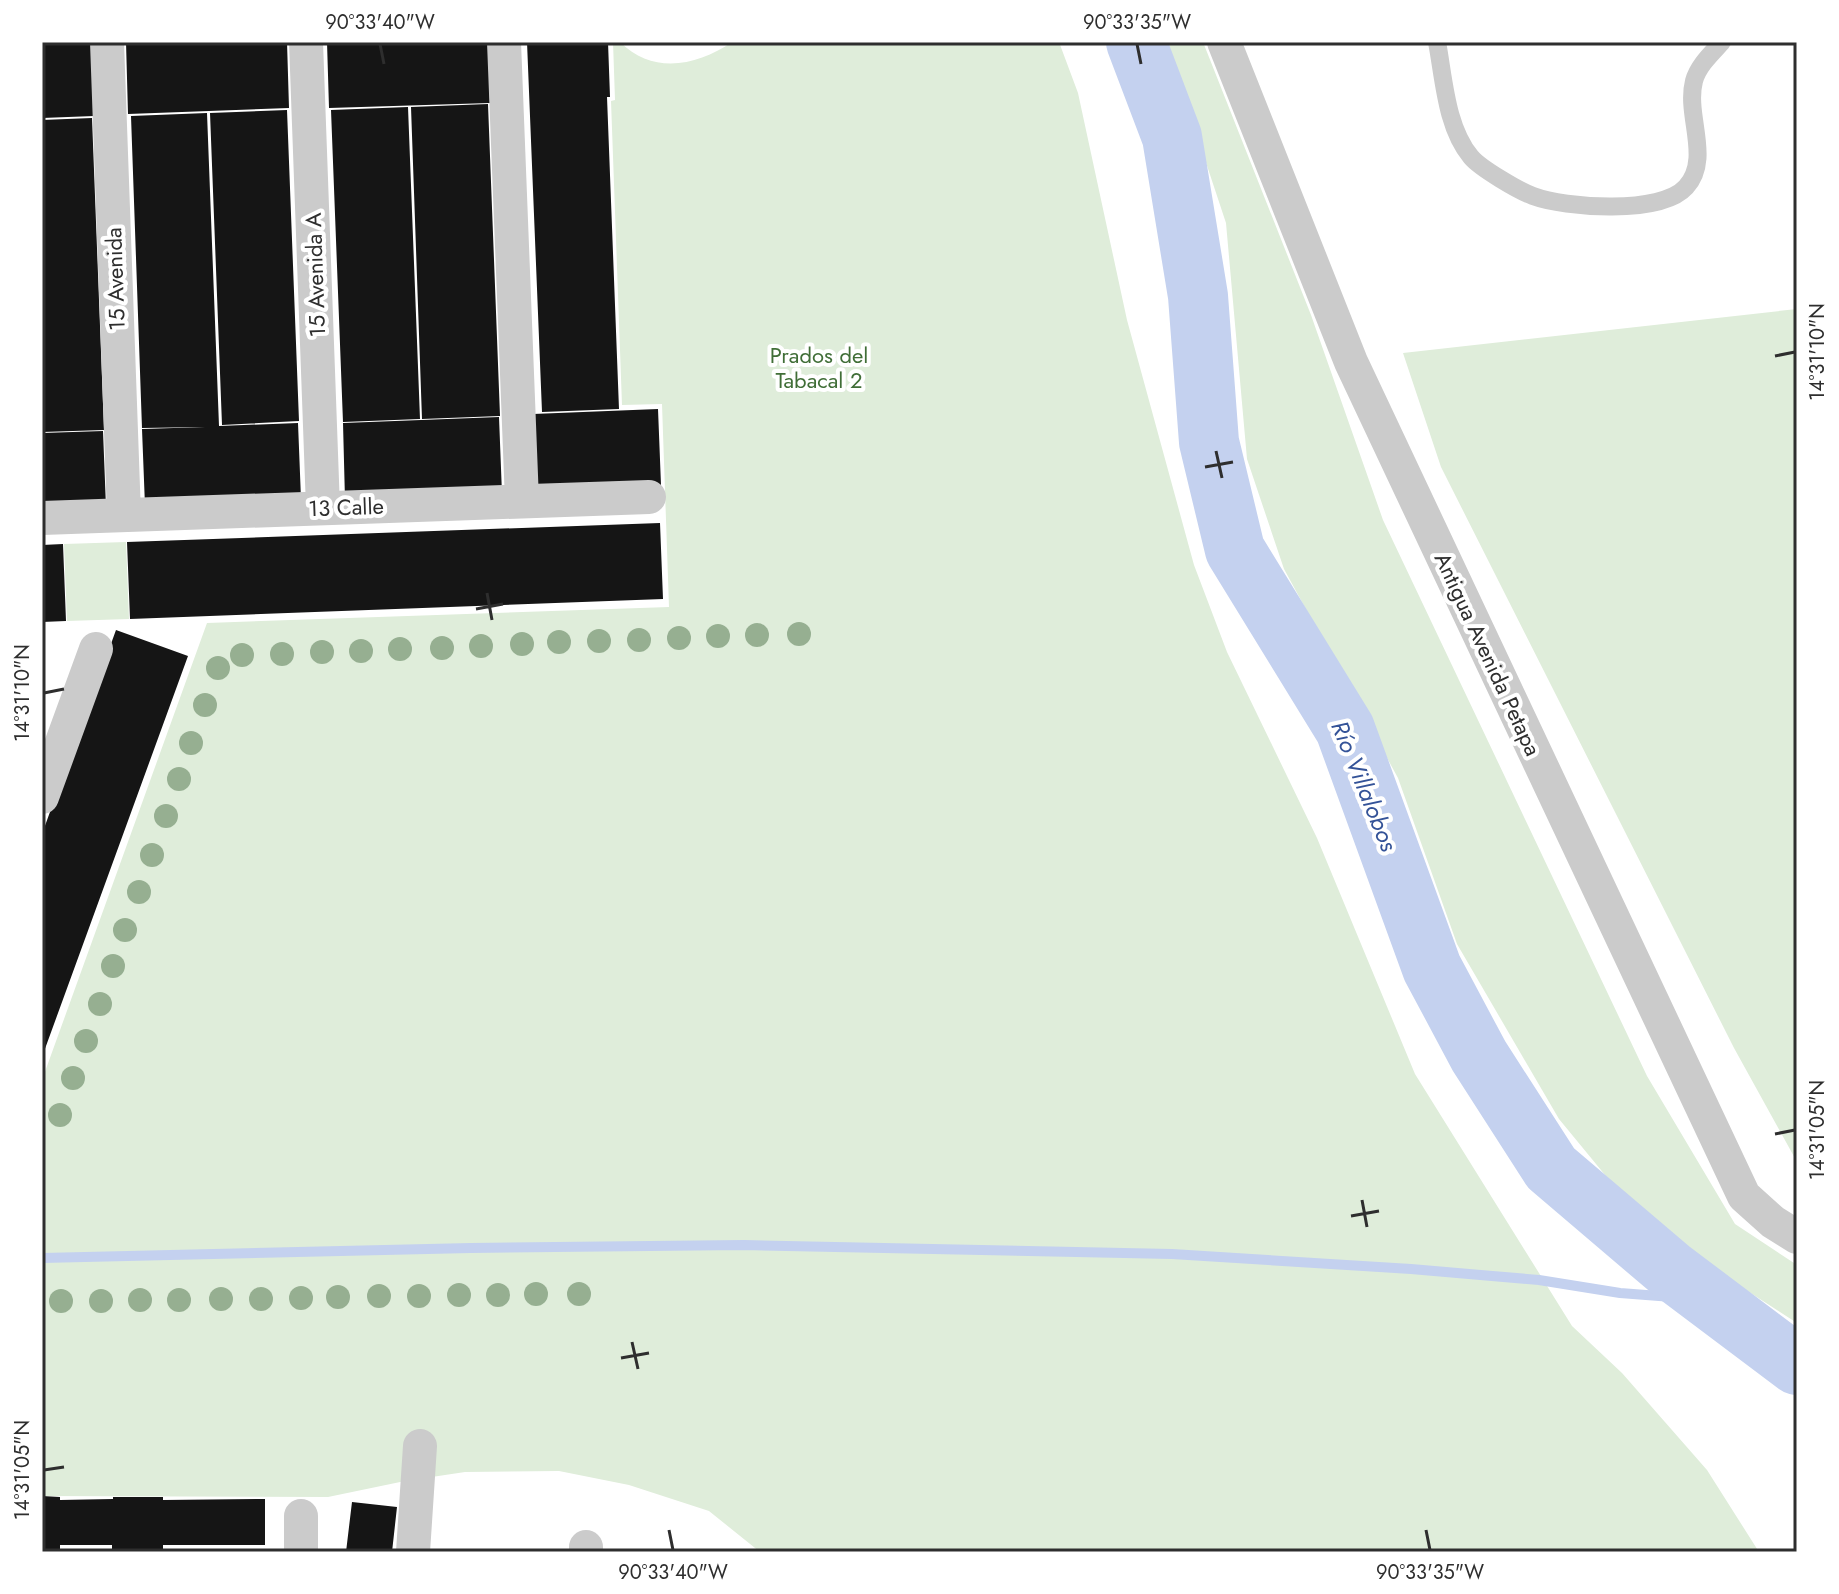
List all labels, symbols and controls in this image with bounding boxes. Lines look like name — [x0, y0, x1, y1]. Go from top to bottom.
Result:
text: 90°33'40"W — [325, 8, 435, 37]
text: 90°33'35"W — [1083, 8, 1191, 37]
street label: 15 Avenida A — [297, 212, 333, 338]
street label: 15 Avenida — [97, 227, 133, 331]
text: 14°31'10"N — [1803, 303, 1832, 401]
park label: Prados del Tabacal 2 — [770, 339, 868, 396]
street label: 13 Calle — [308, 490, 384, 524]
street label: Antigua Avenida Petapa — [1427, 547, 1549, 761]
text: 14°31'10"N — [8, 644, 37, 742]
water label: Río Villalobos — [1322, 715, 1407, 857]
text: 14°31'05"N — [1803, 1080, 1832, 1180]
text: 14°31'05"N — [8, 1420, 37, 1520]
text: 90°33'40"W — [618, 1558, 728, 1587]
text: 90°33'35"W — [1376, 1558, 1484, 1587]

